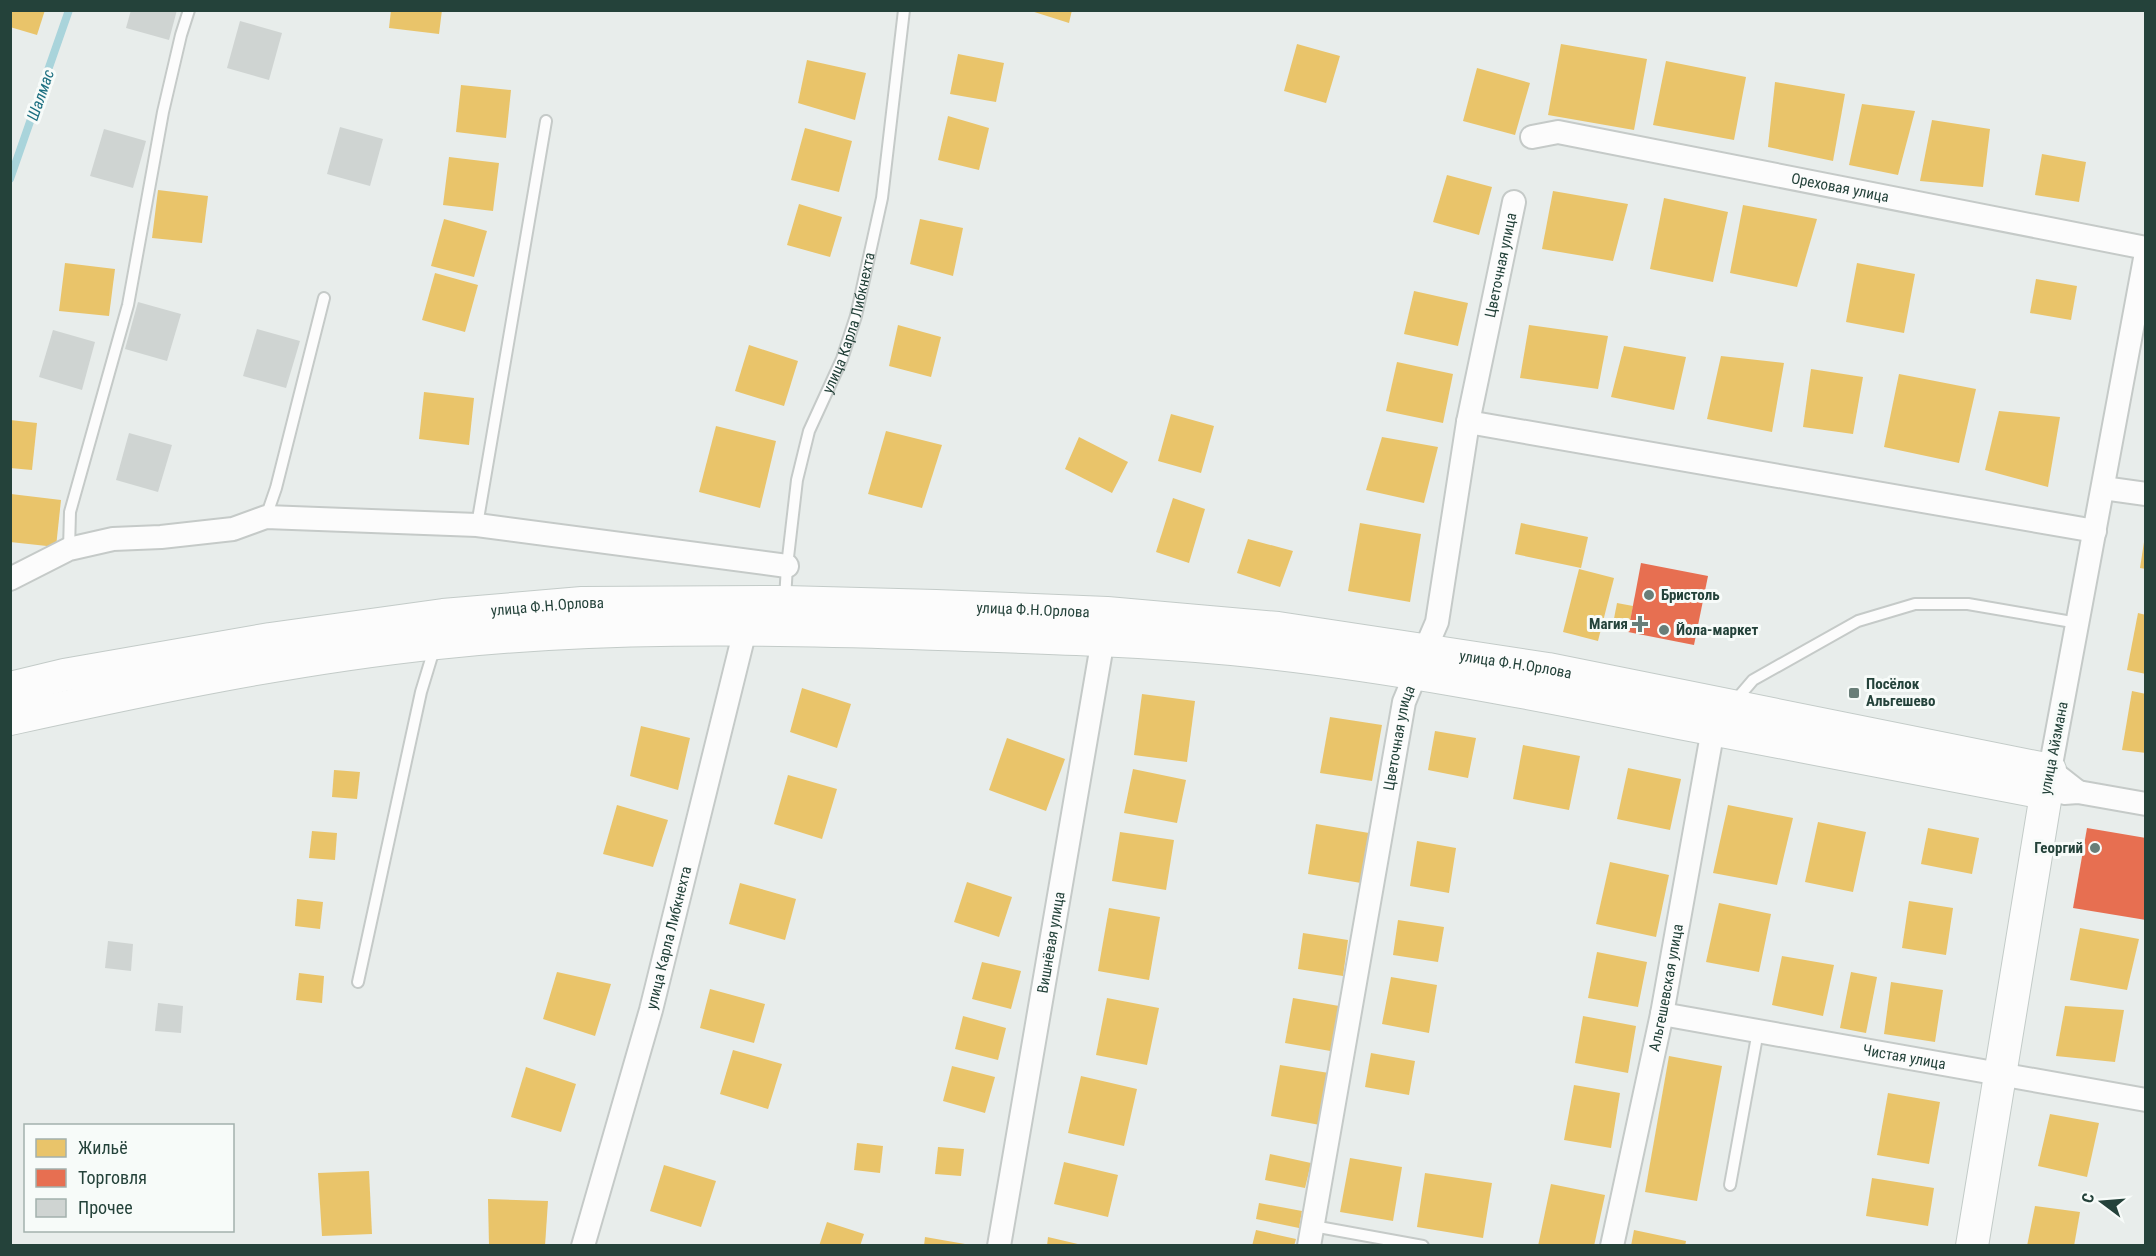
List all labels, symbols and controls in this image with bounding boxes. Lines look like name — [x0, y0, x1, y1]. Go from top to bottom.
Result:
water label: Шалмас — [23, 67, 58, 123]
street label: Ореховая улица — [1790, 169, 1890, 206]
street label: Цветочная улица — [1481, 211, 1521, 319]
street label: улица Карла Либкнехта — [818, 251, 879, 396]
place label: Бристоль — [1661, 586, 1720, 604]
marker: Бристоль — [1642, 588, 1656, 602]
street label: улица Ф.Н.Орлова — [490, 594, 604, 620]
street label: улица Ф.Н.Орлова — [976, 599, 1090, 621]
place label: Магия — [1589, 615, 1628, 633]
marker: Магия — [1633, 617, 1647, 631]
place label: Йола-маркет — [1676, 621, 1758, 639]
marker: Йола-маркет — [1657, 623, 1671, 637]
street label: улица Ф.Н.Орлова — [1458, 647, 1573, 683]
place label: Посёлок Альгешево — [1866, 675, 1936, 710]
street label: Цветочная улица — [1380, 683, 1419, 792]
marker: Посёлок Альгешево — [1847, 686, 1861, 700]
street label: улица Айзмана — [2036, 700, 2072, 796]
place label: Георгий — [2034, 839, 2083, 857]
marker: Георгий — [2088, 841, 2102, 855]
street label: улица Карла Либкнехта — [642, 864, 695, 1011]
street label: Вишнёвая улица — [1033, 890, 1069, 995]
street label: Альгешевская улица — [1645, 922, 1687, 1053]
street label: Чистая улица — [1861, 1041, 1947, 1073]
legend — [24, 1124, 234, 1232]
text: Жильё — [78, 1137, 128, 1158]
text: Торговля — [78, 1167, 147, 1188]
north arrow — [2072, 1172, 2132, 1232]
text: С — [2078, 1191, 2098, 1205]
text: Прочее — [78, 1197, 133, 1218]

